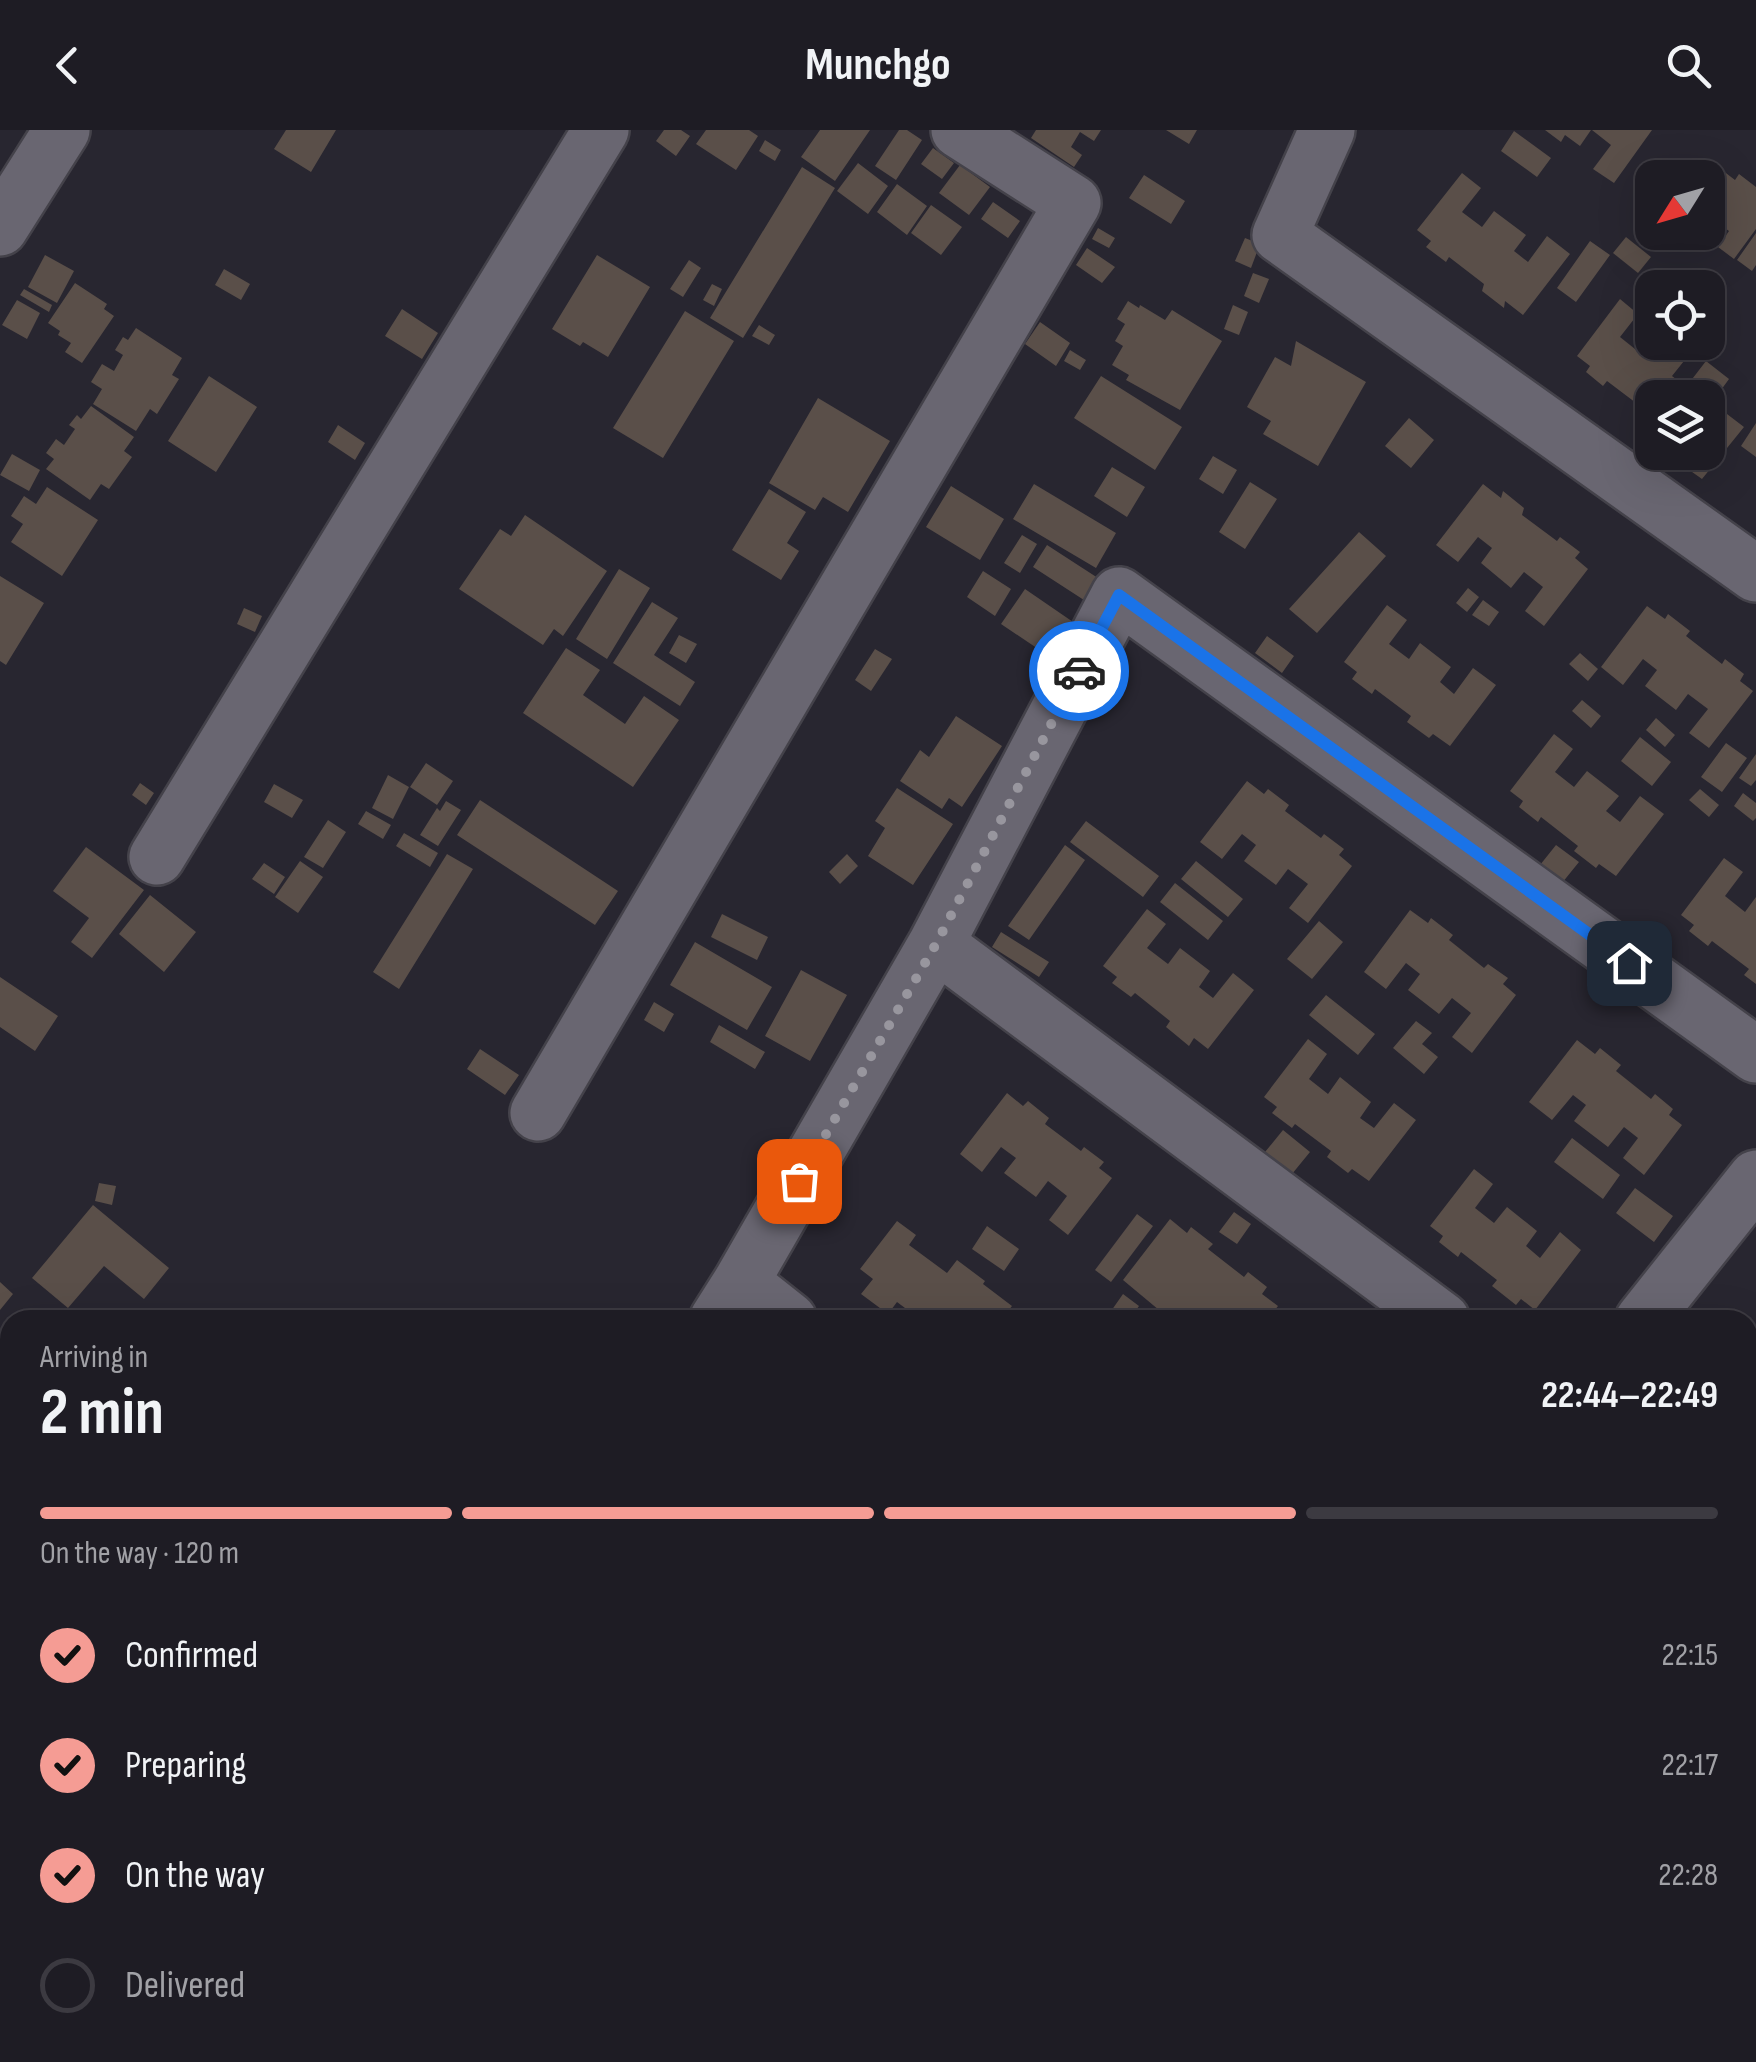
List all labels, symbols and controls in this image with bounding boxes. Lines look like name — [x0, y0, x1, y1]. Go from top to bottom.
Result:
icon: back — [40, 38, 95, 93]
text: Munchgo — [805, 38, 951, 93]
icon: search — [1661, 38, 1716, 93]
north arrow — [1635, 160, 1725, 250]
map controls — [1635, 160, 1725, 470]
button: locate — [1635, 270, 1725, 360]
button: layers — [1635, 380, 1725, 470]
courier — [1029, 621, 1129, 721]
icon: car — [1052, 644, 1107, 699]
pin — [1587, 921, 1672, 1006]
icon: home — [1602, 936, 1657, 991]
pin — [757, 1139, 842, 1224]
icon: bag — [772, 1154, 827, 1209]
text: Arriving in — [40, 1338, 148, 1377]
text: 22:44–22:49 — [1541, 1373, 1718, 1418]
text: 2 min — [40, 1375, 164, 1453]
text: On the way · 120 m — [40, 1534, 239, 1573]
icon: check — [40, 1628, 95, 1683]
text: Confirmed — [125, 1633, 258, 1678]
text: 22:15 — [1662, 1636, 1718, 1675]
icon: check — [40, 1738, 95, 1793]
text: Preparing — [125, 1743, 246, 1788]
text: 22:17 — [1662, 1746, 1718, 1785]
icon: check — [40, 1848, 95, 1903]
text: On the way — [125, 1853, 265, 1898]
text: 22:28 — [1658, 1856, 1718, 1895]
text: Delivered — [125, 1963, 245, 2008]

